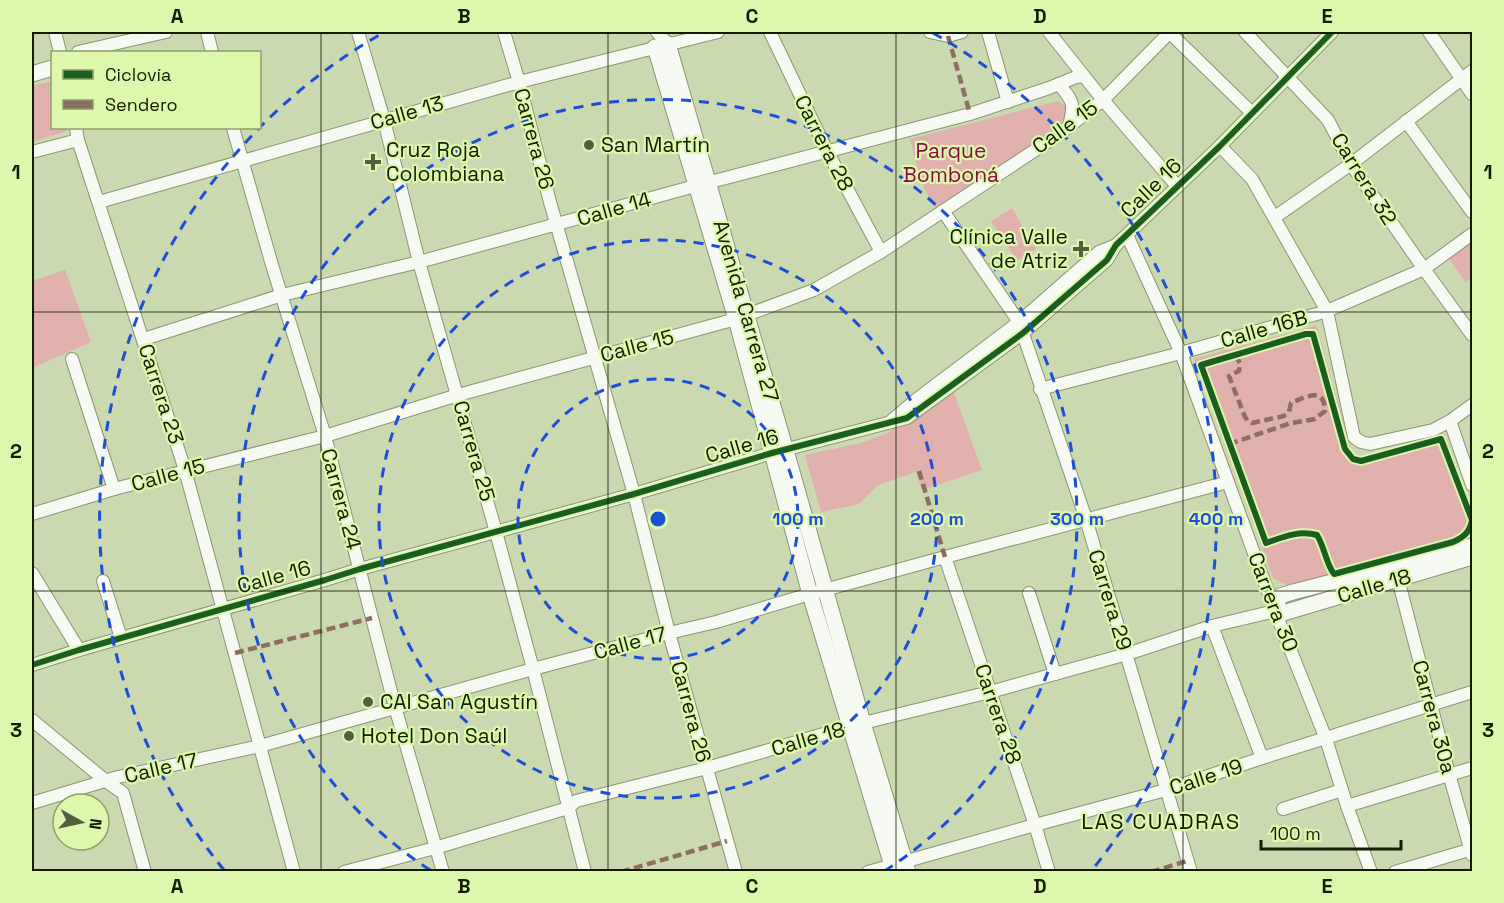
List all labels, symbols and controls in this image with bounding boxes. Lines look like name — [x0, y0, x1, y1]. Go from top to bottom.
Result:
text: A — [171, 3, 184, 29]
text: B — [457, 3, 471, 29]
text: C — [746, 3, 759, 29]
text: D — [1033, 3, 1047, 29]
text: E — [1321, 3, 1333, 29]
legend — [51, 51, 261, 129]
text: Ciclovía — [105, 63, 171, 86]
street label: Carrera 26 — [508, 85, 561, 193]
street label: Calle 13 — [367, 89, 447, 136]
street label: Carrera 28 — [789, 90, 860, 195]
text: Sendero — [105, 93, 178, 116]
street label: Calle 15 — [1026, 94, 1103, 160]
street label: Carrera 32 — [1325, 128, 1403, 230]
place label: San Martín — [601, 131, 710, 158]
place label: Cruz Roja Colombiana — [386, 136, 504, 187]
park label: Parque Bomboná — [903, 137, 999, 188]
marker: San Martín — [582, 138, 596, 152]
street label: Calle 16 — [1114, 152, 1187, 224]
marker: Cruz Roja Colombiana — [364, 153, 382, 171]
text: 1 — [11, 159, 21, 185]
text: 1 — [1483, 159, 1493, 185]
street label: Calle 14 — [574, 185, 654, 232]
street label: Avenida Carrera 27 — [708, 217, 785, 405]
place label: Clínica Valle de Atriz — [949, 223, 1068, 274]
marker: Clínica Valle de Atriz — [1072, 240, 1090, 258]
street label: Calle 16B — [1217, 303, 1310, 354]
street label: Calle 15 — [597, 323, 677, 368]
street label: Carrera 23 — [133, 340, 190, 447]
street label: Carrera 25 — [447, 397, 502, 504]
street label: Calle 16 — [702, 422, 782, 469]
text: 2 — [10, 438, 22, 464]
text: 2 — [1482, 438, 1494, 464]
street label: Carrera 24 — [315, 445, 368, 552]
street label: Calle 15 — [128, 452, 208, 497]
text: 100 m — [772, 507, 824, 530]
text: 200 m — [910, 507, 964, 530]
text: 300 m — [1050, 507, 1104, 530]
text: 400 m — [1189, 507, 1243, 530]
centre of rings — [648, 509, 668, 529]
street label: Carrera 29 — [1082, 546, 1139, 654]
street label: Carrera 30 — [1242, 548, 1305, 655]
street label: Calle 16 — [234, 554, 314, 599]
street label: Calle 18 — [1334, 562, 1414, 609]
street label: Calle 17 — [590, 620, 669, 665]
street label: Carrera 30a — [1406, 657, 1463, 777]
street label: Carrera 26 — [665, 658, 718, 766]
street label: Carrera 28 — [969, 660, 1028, 768]
place label: CAI San Agustín — [380, 688, 538, 715]
marker: CAI San Agustín — [361, 695, 375, 709]
street label: Calle 18 — [768, 715, 848, 762]
text: 3 — [10, 717, 22, 743]
text: 3 — [1482, 717, 1494, 743]
place label: Hotel Don Saúl — [361, 722, 507, 749]
marker: Hotel Don Saúl — [342, 729, 356, 743]
street label: Calle 17 — [122, 746, 200, 789]
street label: Calle 19 — [1166, 752, 1246, 801]
north arrow — [51, 792, 111, 852]
district label: LAS CUADRAS — [1081, 807, 1241, 835]
scale bar — [1261, 813, 1400, 851]
text: N — [84, 817, 107, 831]
text: 100 m — [1270, 822, 1321, 845]
text: A — [171, 873, 184, 899]
text: B — [457, 873, 471, 899]
text: C — [746, 873, 759, 899]
text: D — [1033, 873, 1047, 899]
text: E — [1321, 873, 1333, 899]

